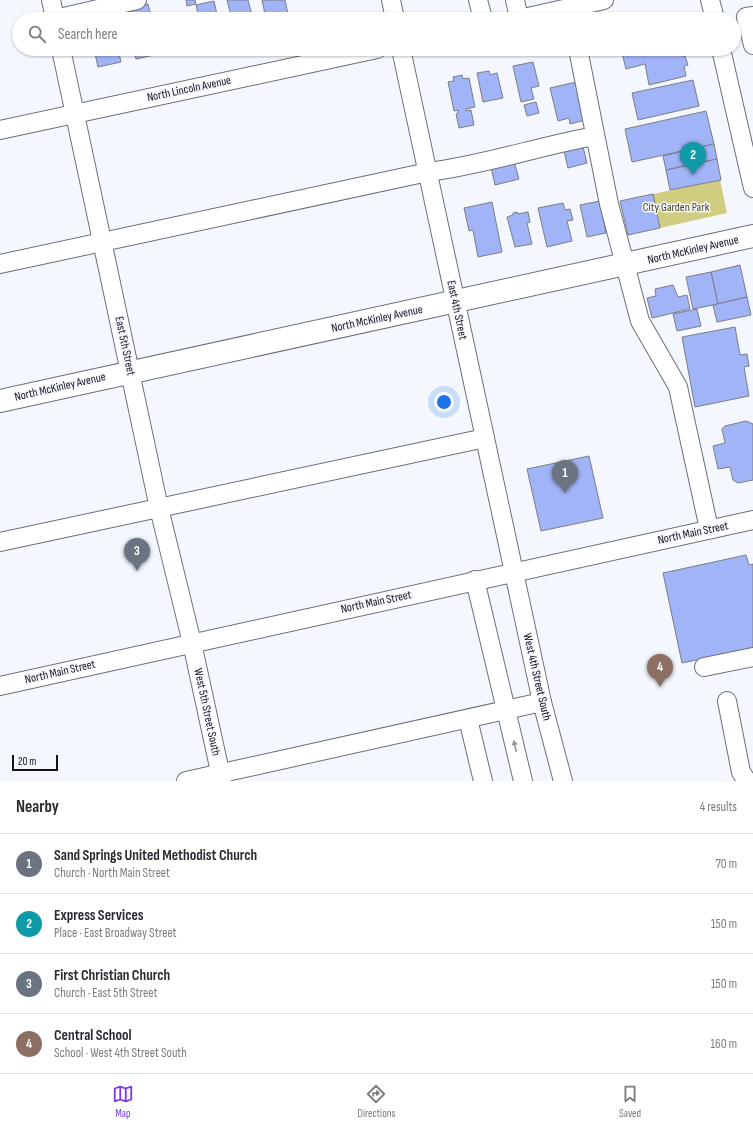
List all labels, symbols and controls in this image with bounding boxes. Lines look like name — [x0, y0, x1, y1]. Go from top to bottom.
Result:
search box — [12, 12, 741, 56]
icon: search — [26, 23, 48, 45]
text: Search here — [58, 25, 118, 44]
street label: North Lincoln Avenue — [146, 73, 233, 105]
pin: 2 — [680, 142, 706, 175]
park label: City Garden Park — [643, 200, 710, 215]
street label: North McKinley Avenue — [646, 232, 740, 268]
street label: East 4th Street — [443, 279, 471, 341]
street label: North McKinley Avenue — [330, 302, 424, 336]
street label: East 5th Street — [111, 315, 139, 377]
street label: North McKinley Avenue — [13, 369, 107, 405]
your location — [434, 392, 454, 412]
pin: 1 — [552, 460, 578, 493]
street label: North Main Street — [656, 518, 730, 548]
pin: 3 — [124, 538, 150, 571]
street label: North Main Street — [339, 587, 413, 617]
street label: West 4th Street South — [520, 632, 554, 722]
pin: 4 — [647, 654, 673, 687]
street label: North Main Street — [23, 657, 97, 687]
street label: West 5th Street South — [190, 667, 224, 757]
one-way arrow — [511, 739, 517, 752]
scale bar — [12, 753, 58, 772]
text: 20 m — [18, 755, 36, 768]
text: Nearby — [16, 797, 59, 817]
text: 4 results — [700, 799, 737, 815]
text: Sand Springs United Methodist Church — [54, 846, 257, 865]
text: 1 — [26, 856, 32, 872]
text: 70 m — [716, 856, 737, 872]
text: Church · North Main Street — [54, 865, 170, 881]
text: Express Services — [54, 906, 144, 925]
text: 2 — [26, 916, 32, 932]
text: 150 m — [711, 916, 737, 932]
text: Place · East Broadway Street — [54, 925, 177, 941]
text: First Christian Church — [54, 966, 170, 985]
text: 3 — [26, 976, 32, 992]
text: 150 m — [711, 976, 737, 992]
text: Church · East 5th Street — [54, 985, 157, 1001]
text: Central School — [54, 1026, 132, 1045]
text: 4 — [26, 1036, 32, 1052]
text: 160 m — [711, 1036, 737, 1052]
text: School · West 4th Street South — [54, 1045, 187, 1061]
tab: Map — [112, 1083, 134, 1120]
tab: Directions — [358, 1083, 395, 1120]
tab: Saved — [619, 1083, 641, 1120]

